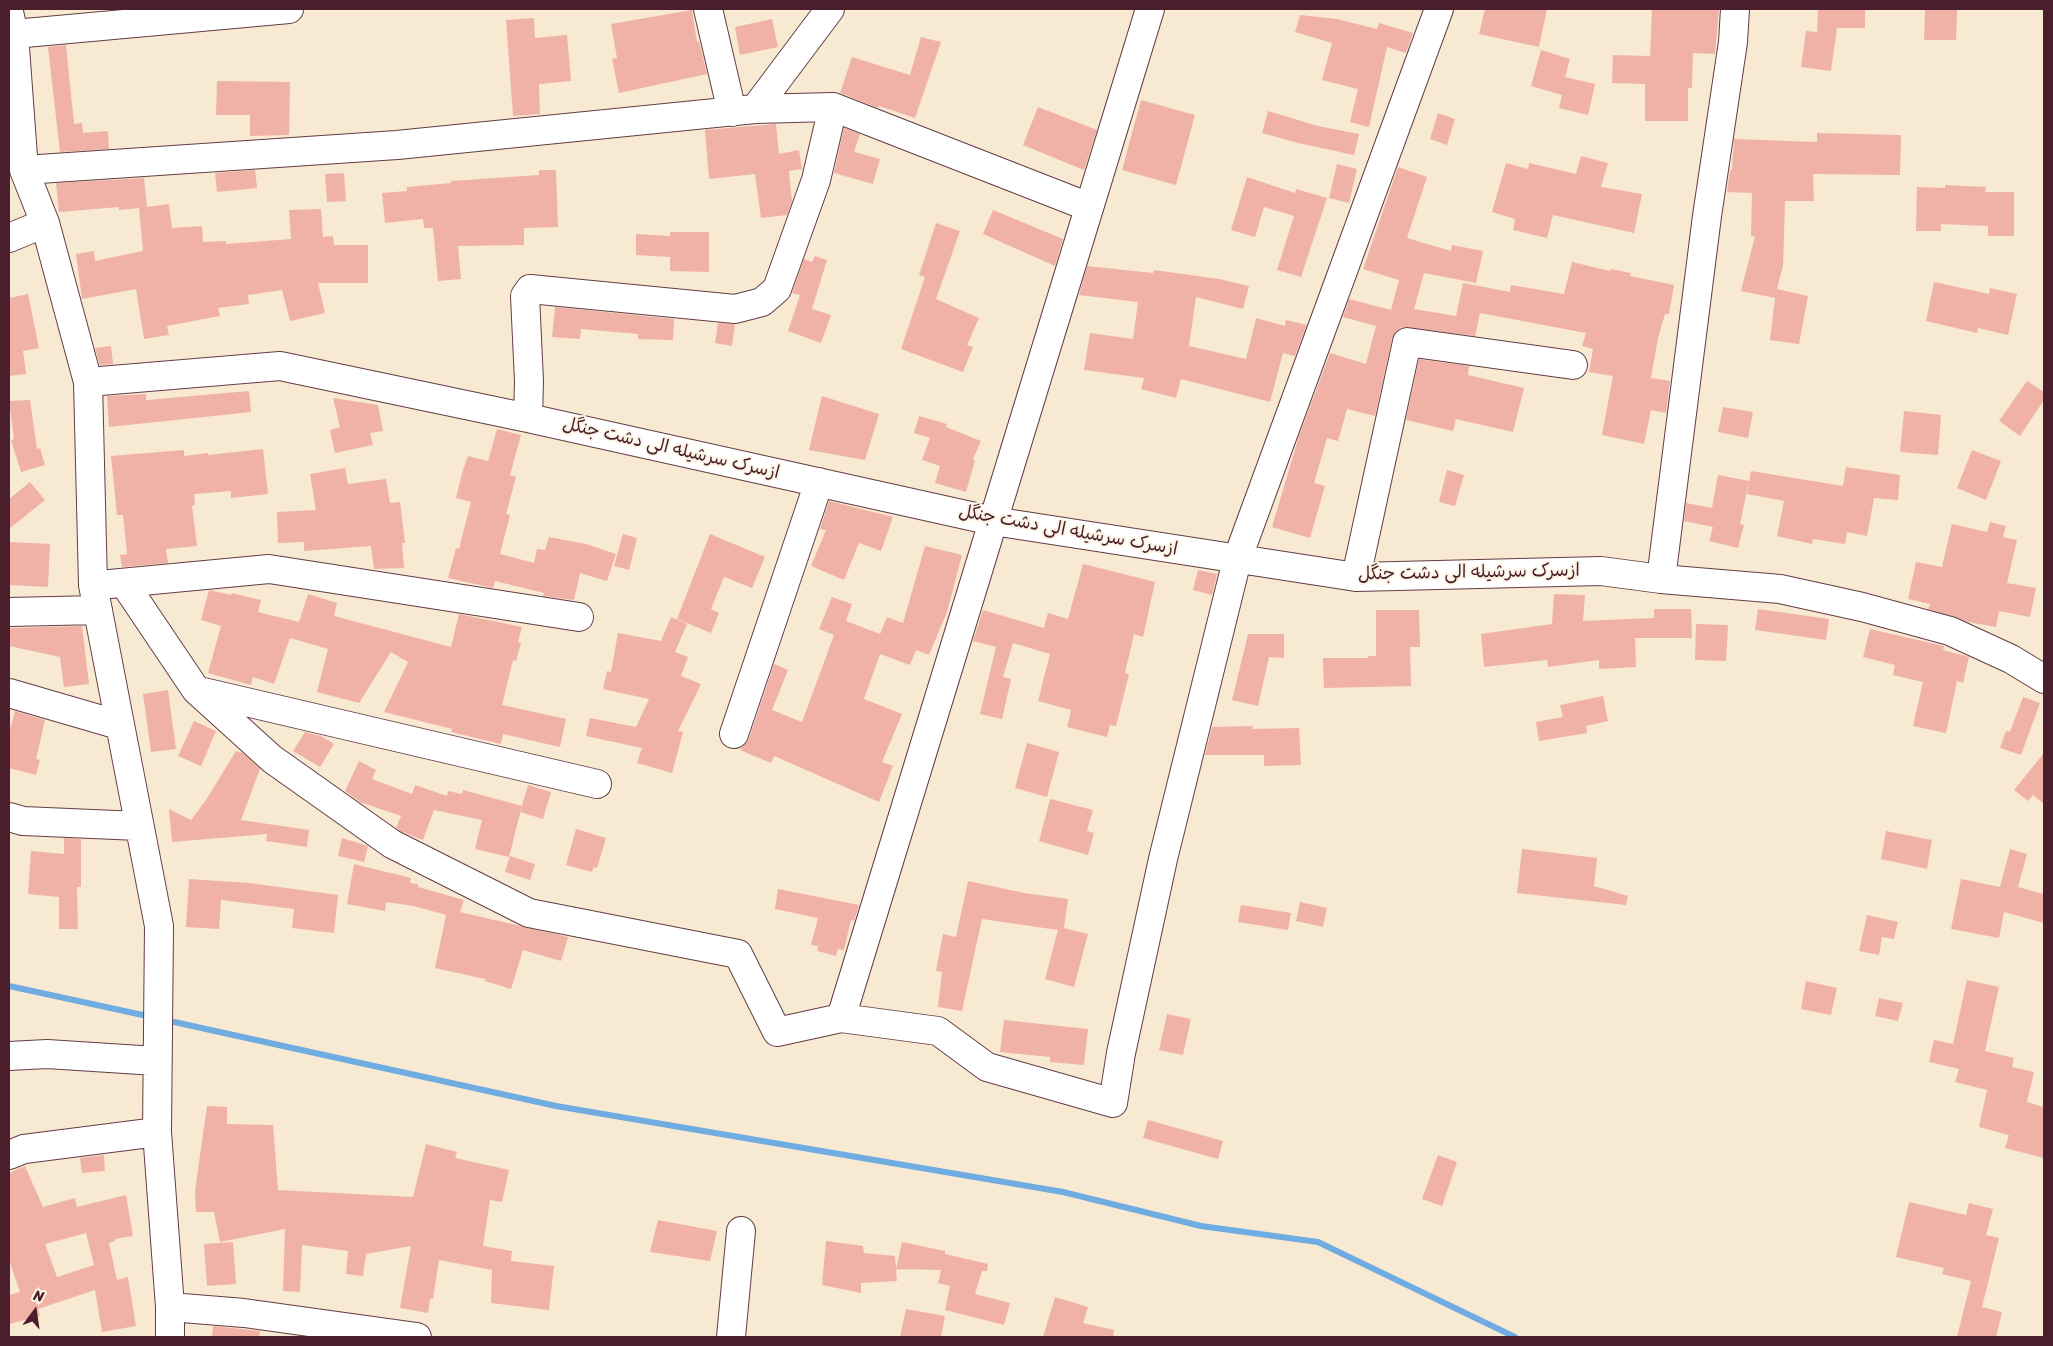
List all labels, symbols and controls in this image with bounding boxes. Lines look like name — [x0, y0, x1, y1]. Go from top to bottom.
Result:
street label: ازسرک سرشیله الی دشت جنگل — [560, 414, 782, 484]
street label: ازسرک سرشیله الی دشت جنگل — [957, 501, 1179, 561]
street label: ازسرک سرشیله الی دشت جنگل — [1358, 560, 1580, 586]
text: N — [31, 1283, 46, 1309]
north arrow — [10, 1286, 60, 1336]

